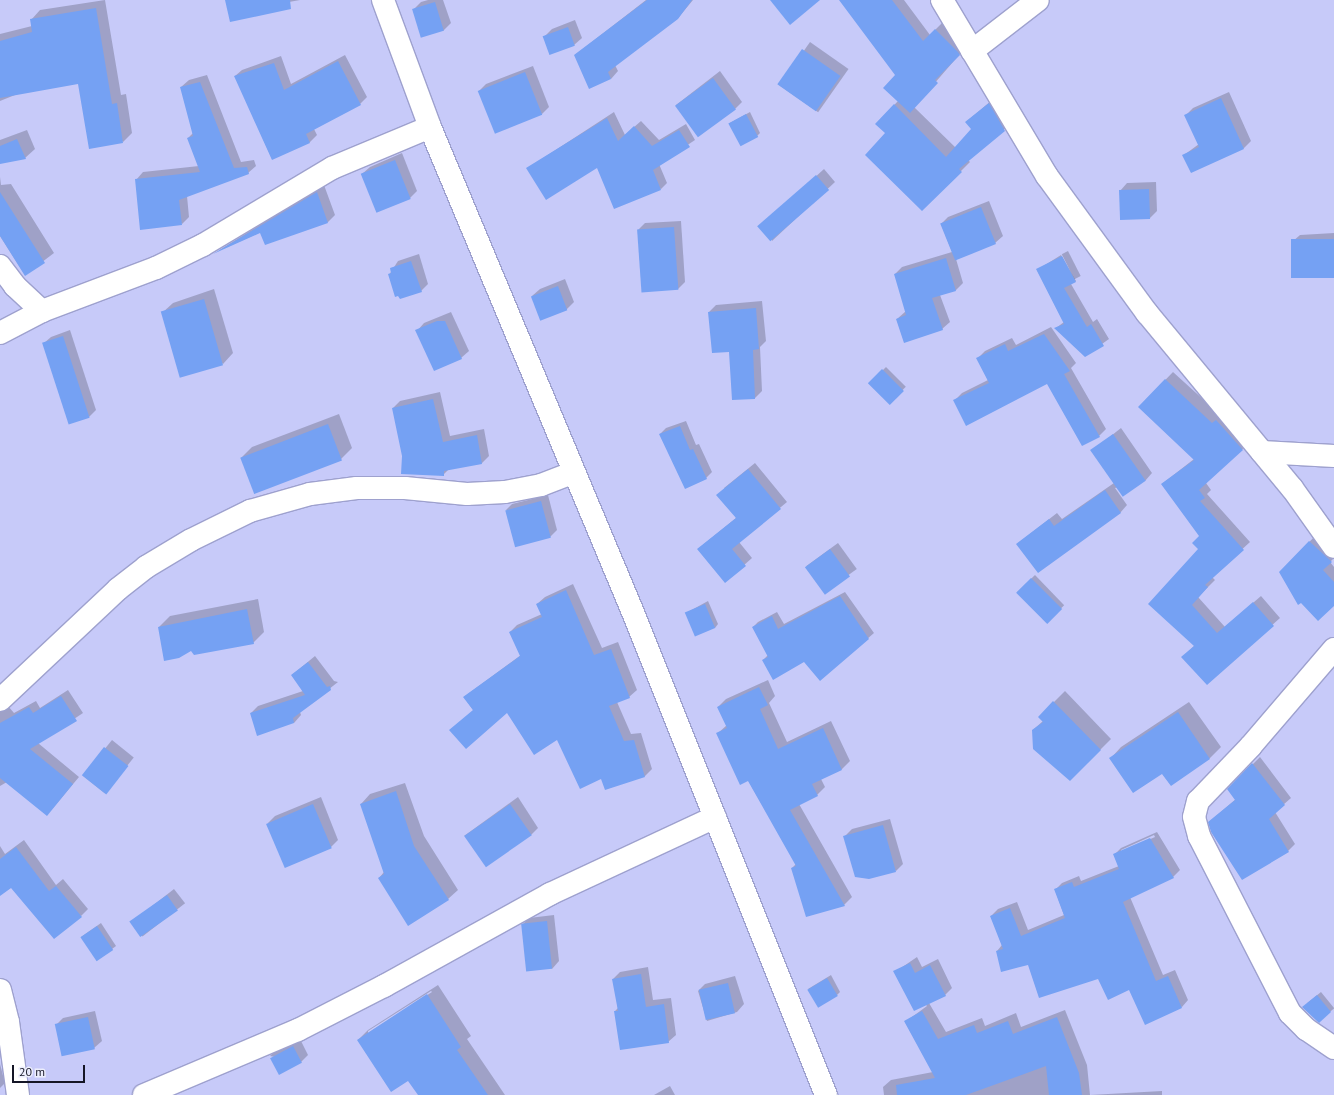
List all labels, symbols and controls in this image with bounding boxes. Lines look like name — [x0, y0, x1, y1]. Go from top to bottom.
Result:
scale bar — [14, 1057, 87, 1083]
text: 20 m — [19, 1064, 45, 1079]

